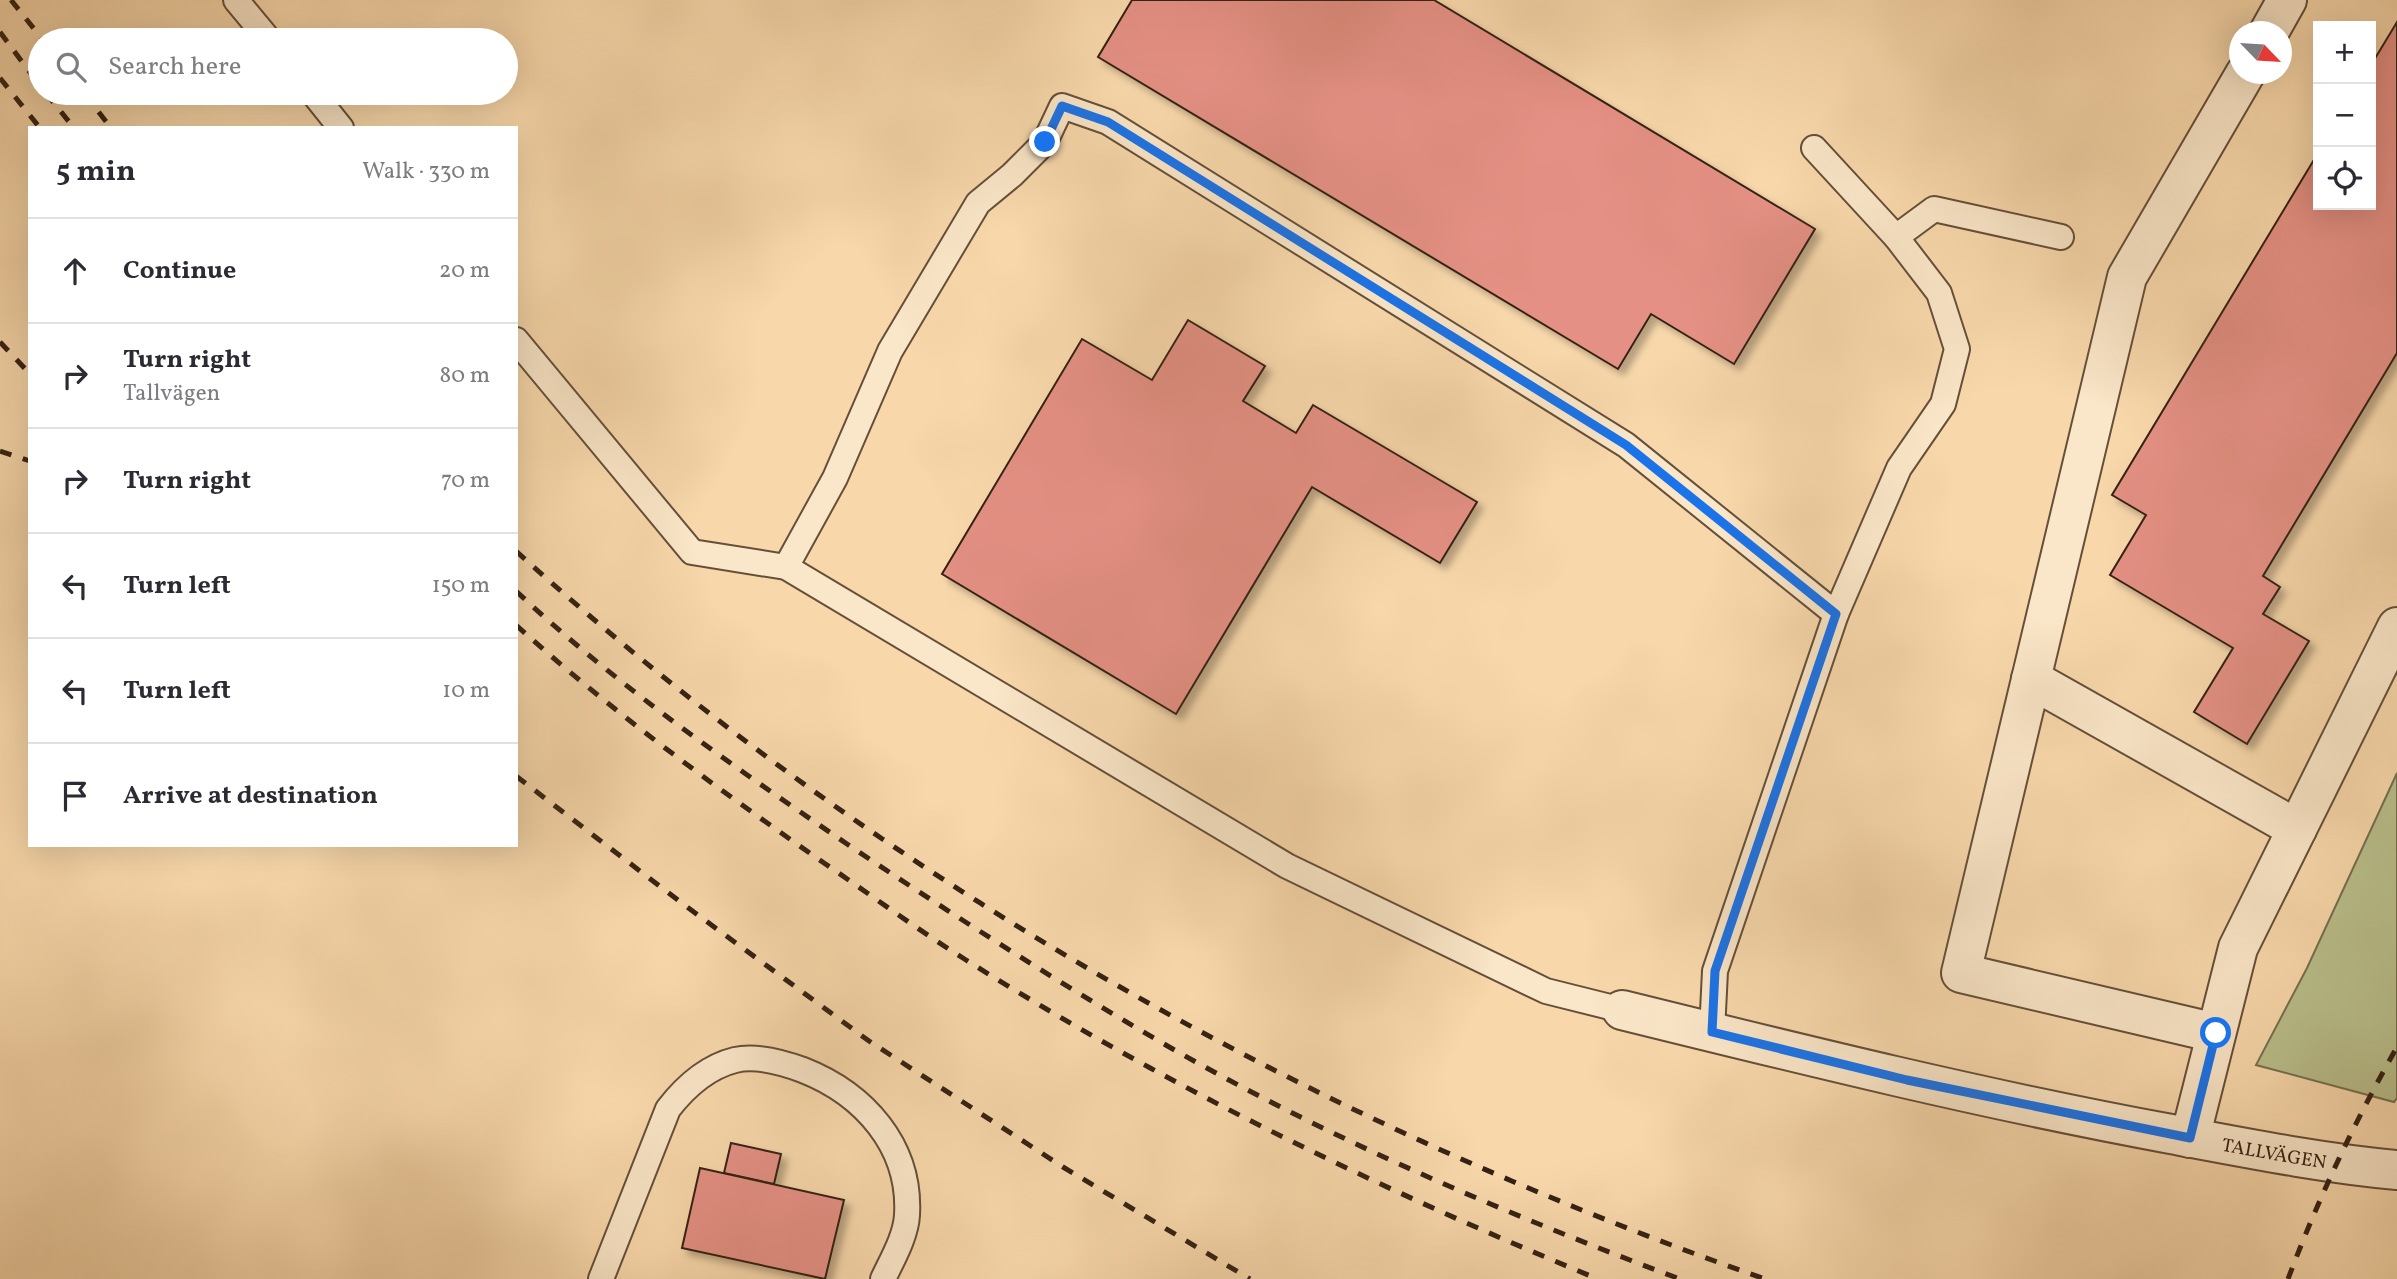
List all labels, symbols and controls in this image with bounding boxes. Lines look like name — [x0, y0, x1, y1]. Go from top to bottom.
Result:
north arrow — [2229, 21, 2292, 84]
map controls — [2313, 21, 2376, 210]
button: + — [2313, 21, 2376, 84]
search box — [28, 28, 518, 105]
icon: search — [52, 48, 90, 86]
text: Search here — [108, 49, 241, 85]
button: − — [2313, 84, 2376, 147]
route end — [1029, 126, 1060, 157]
button: locate — [2313, 147, 2376, 210]
text: 5 min — [56, 151, 136, 193]
text: Walk · 330 m — [362, 156, 490, 188]
icon: ahead — [56, 252, 94, 290]
text: Continue — [123, 253, 236, 289]
text: 20 m — [439, 255, 490, 287]
text: Turn right — [123, 342, 251, 378]
icon: right — [56, 357, 94, 395]
text: 80 m — [440, 360, 490, 392]
text: Tallvägen — [123, 378, 220, 410]
icon: right — [56, 462, 94, 500]
text: Turn right — [123, 463, 251, 499]
text: 70 m — [441, 465, 490, 497]
icon: left — [56, 567, 94, 605]
text: Turn left — [123, 568, 231, 604]
text: 150 m — [432, 570, 490, 602]
icon: left — [56, 672, 94, 710]
text: Turn left — [123, 673, 231, 709]
text: 10 m — [442, 675, 490, 707]
icon: arrive — [56, 777, 94, 815]
text: Arrive at destination — [123, 778, 378, 814]
route start — [2200, 1017, 2231, 1048]
street label: TALLVÄGEN — [2220, 1133, 2328, 1176]

